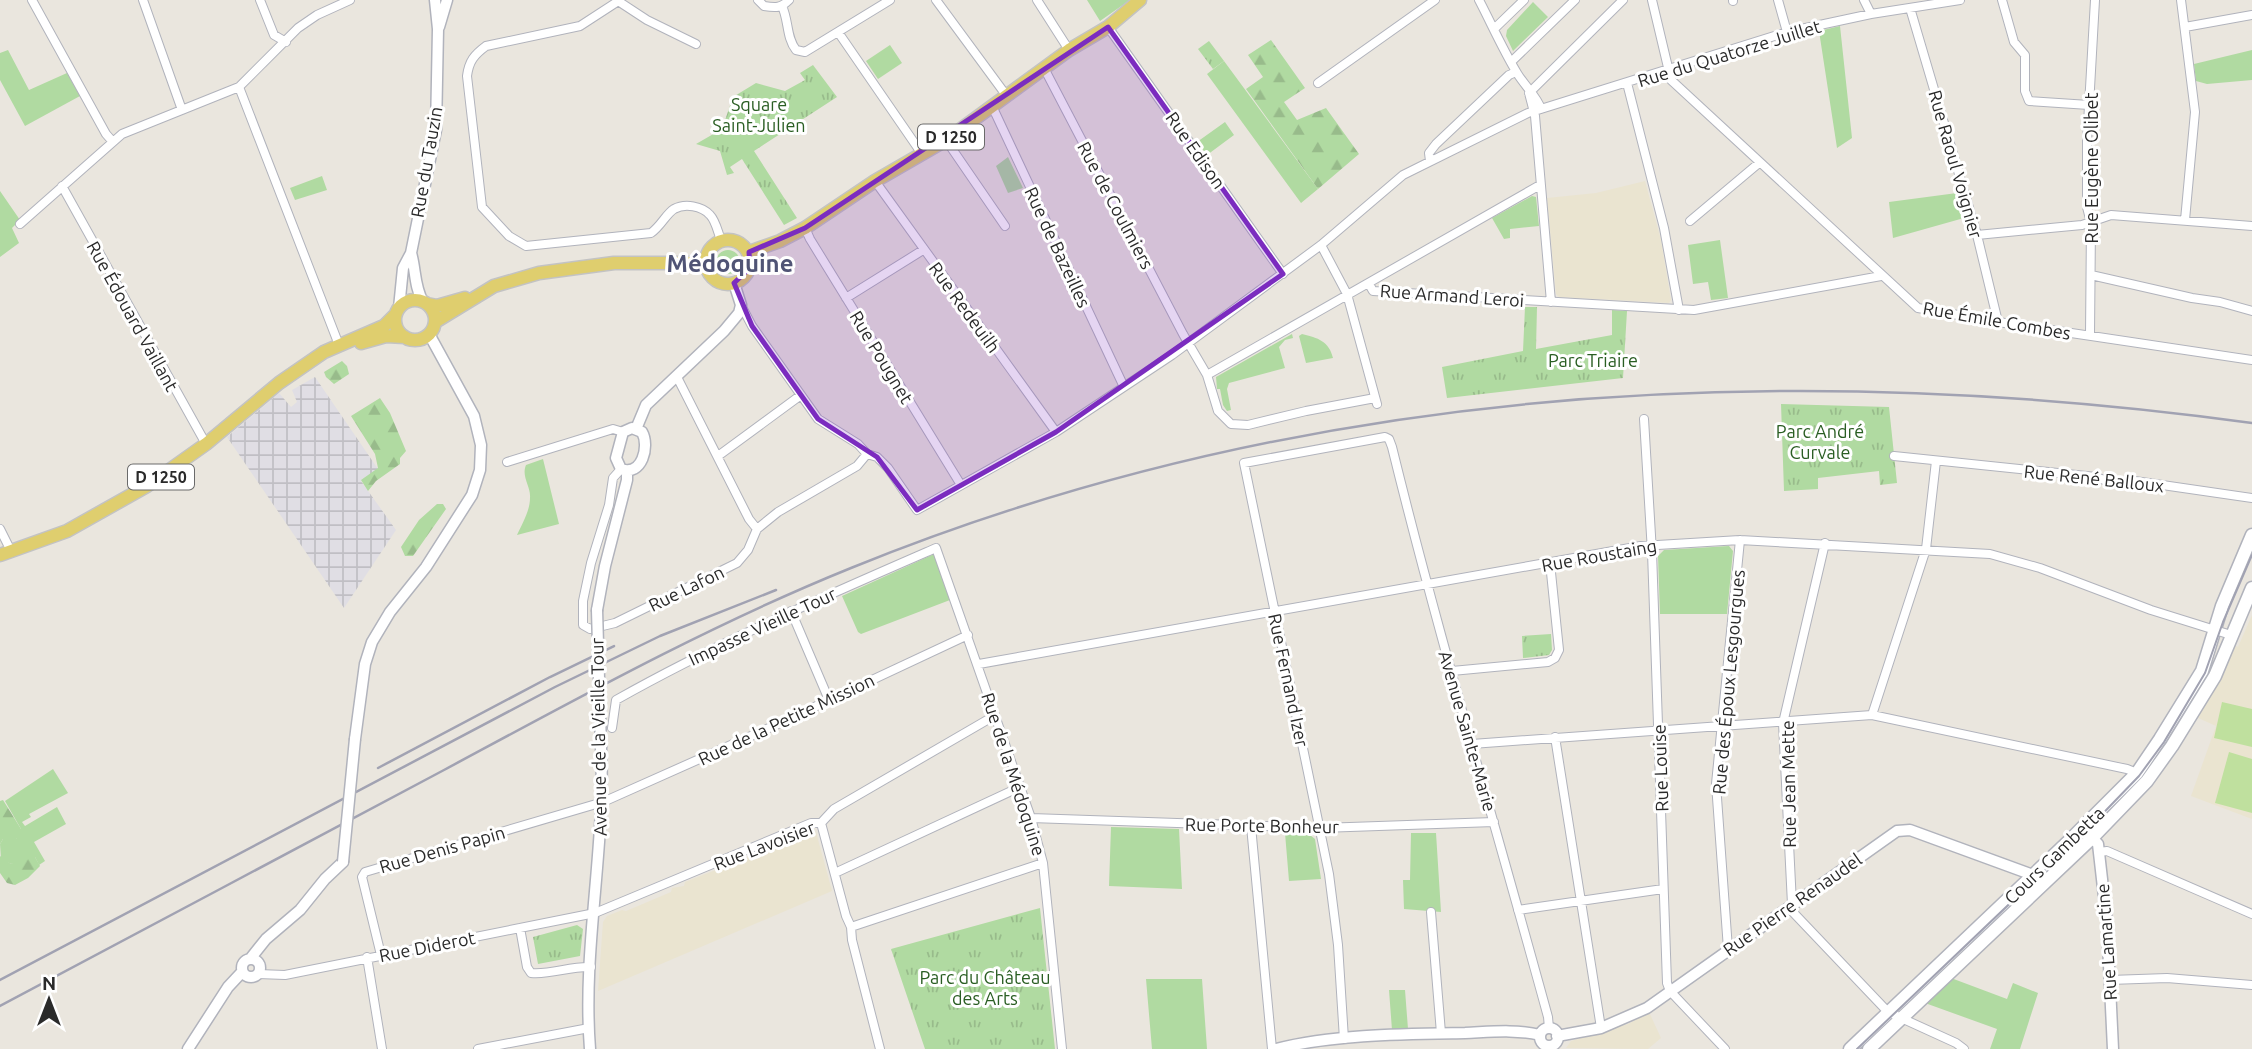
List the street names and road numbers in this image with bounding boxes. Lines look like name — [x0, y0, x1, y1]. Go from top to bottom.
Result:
street label: Rue du Quatorze Juillet — [1635, 16, 1823, 91]
street label: Rue Raoul Voignier — [1925, 88, 1987, 240]
street label: Rue Eugène Olibet — [2081, 92, 2101, 244]
street label: Rue du Tauzin — [406, 105, 446, 219]
street label: Rue Edison — [1162, 108, 1230, 192]
road number: D 1250 — [918, 125, 984, 150]
street label: Rue de Coulmiers — [1074, 138, 1158, 272]
street label: Rue de Bazeilles — [1021, 184, 1095, 310]
street label: Rue Édouard Vaillant — [83, 237, 183, 394]
street label: Rue Redeuilh — [926, 258, 1004, 356]
street label: Rue Armand Leroi — [1379, 280, 1525, 310]
street label: Rue Émile Combes — [1922, 296, 2073, 343]
street label: Rue Pougnet — [847, 307, 917, 407]
street label: Rue René Balloux — [2023, 461, 2165, 495]
road number: D 1250 — [128, 464, 194, 490]
street label: Rue Roustaing — [1540, 535, 1658, 575]
street label: Rue Lafon — [645, 561, 727, 615]
street label: Rue des Époux Lesgourgues — [1707, 568, 1748, 795]
street label: Impasse Vieille Tour — [685, 583, 839, 669]
street label: Rue Fernand Izer — [1265, 612, 1313, 749]
street label: Avenue de la Vieille Tour — [586, 637, 610, 836]
street label: Avenue Sainte-Marie — [1435, 648, 1501, 814]
street label: Rue de la Petite Mission — [695, 669, 877, 769]
street label: Rue de la Médoquine — [978, 690, 1050, 858]
street label: Rue Jean Mette — [1777, 720, 1799, 848]
street label: Rue Louise — [1648, 724, 1672, 812]
street label: Cours Gambetta — [2000, 802, 2108, 908]
street label: Rue Porte Bonheur — [1185, 814, 1339, 836]
street label: Rue Lavoisier — [711, 817, 817, 873]
street label: Rue Denis Papin — [377, 821, 507, 877]
street label: Rue Pierre Renaudel — [1719, 848, 1865, 959]
street label: Rue Lamartine — [2092, 883, 2120, 1001]
street label: Rue Diderot — [377, 927, 477, 965]

